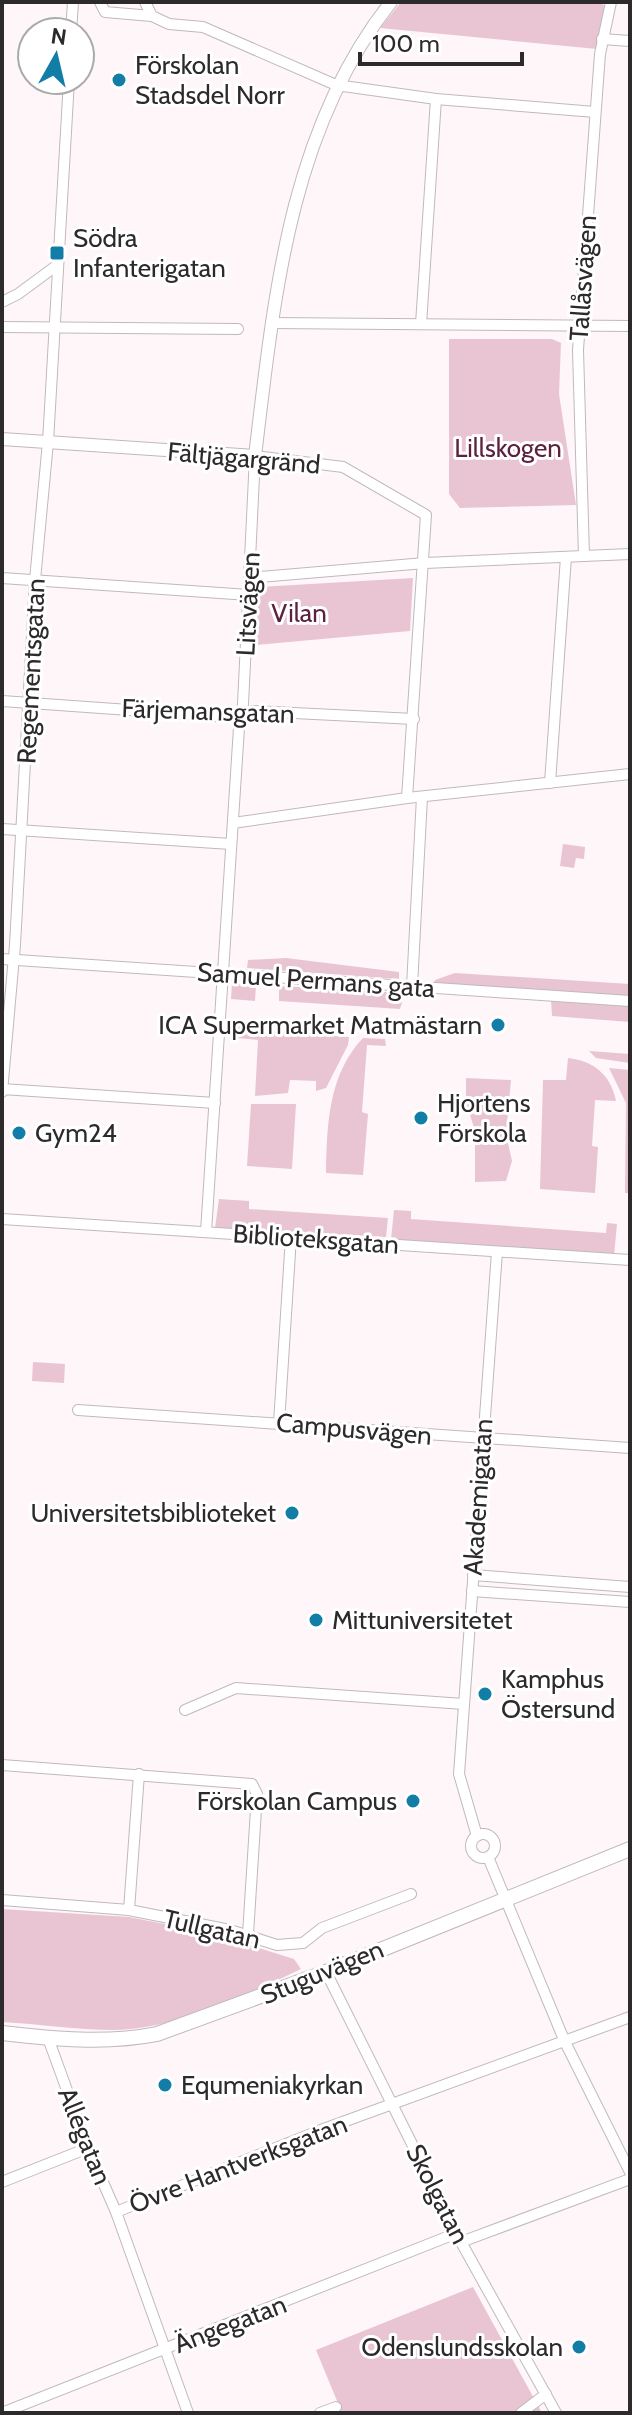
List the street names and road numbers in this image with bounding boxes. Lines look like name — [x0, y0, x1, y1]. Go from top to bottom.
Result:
street label: Tallåsvägen — [563, 214, 603, 342]
street label: Fältjägargränd — [166, 435, 322, 481]
street label: Litsvägen — [229, 551, 267, 657]
street label: Regementsgatan — [10, 577, 52, 765]
street label: Färjemansgatan — [121, 692, 295, 730]
street label: Samuel Permans gata — [196, 956, 436, 1004]
street label: Biblioteksgatan — [232, 1217, 400, 1261]
street label: Campusvägen — [275, 1406, 433, 1452]
street label: Akademigatan — [457, 1418, 499, 1576]
street label: Tullgatan — [160, 1902, 264, 1956]
street label: Stuguvägen — [256, 1933, 388, 2011]
street label: Allégatan — [51, 2083, 119, 2189]
street label: Övre Hantverksgatan — [124, 2108, 352, 2220]
street label: Skolgatan — [399, 2139, 477, 2249]
street label: Ängegatan — [169, 2288, 291, 2360]

